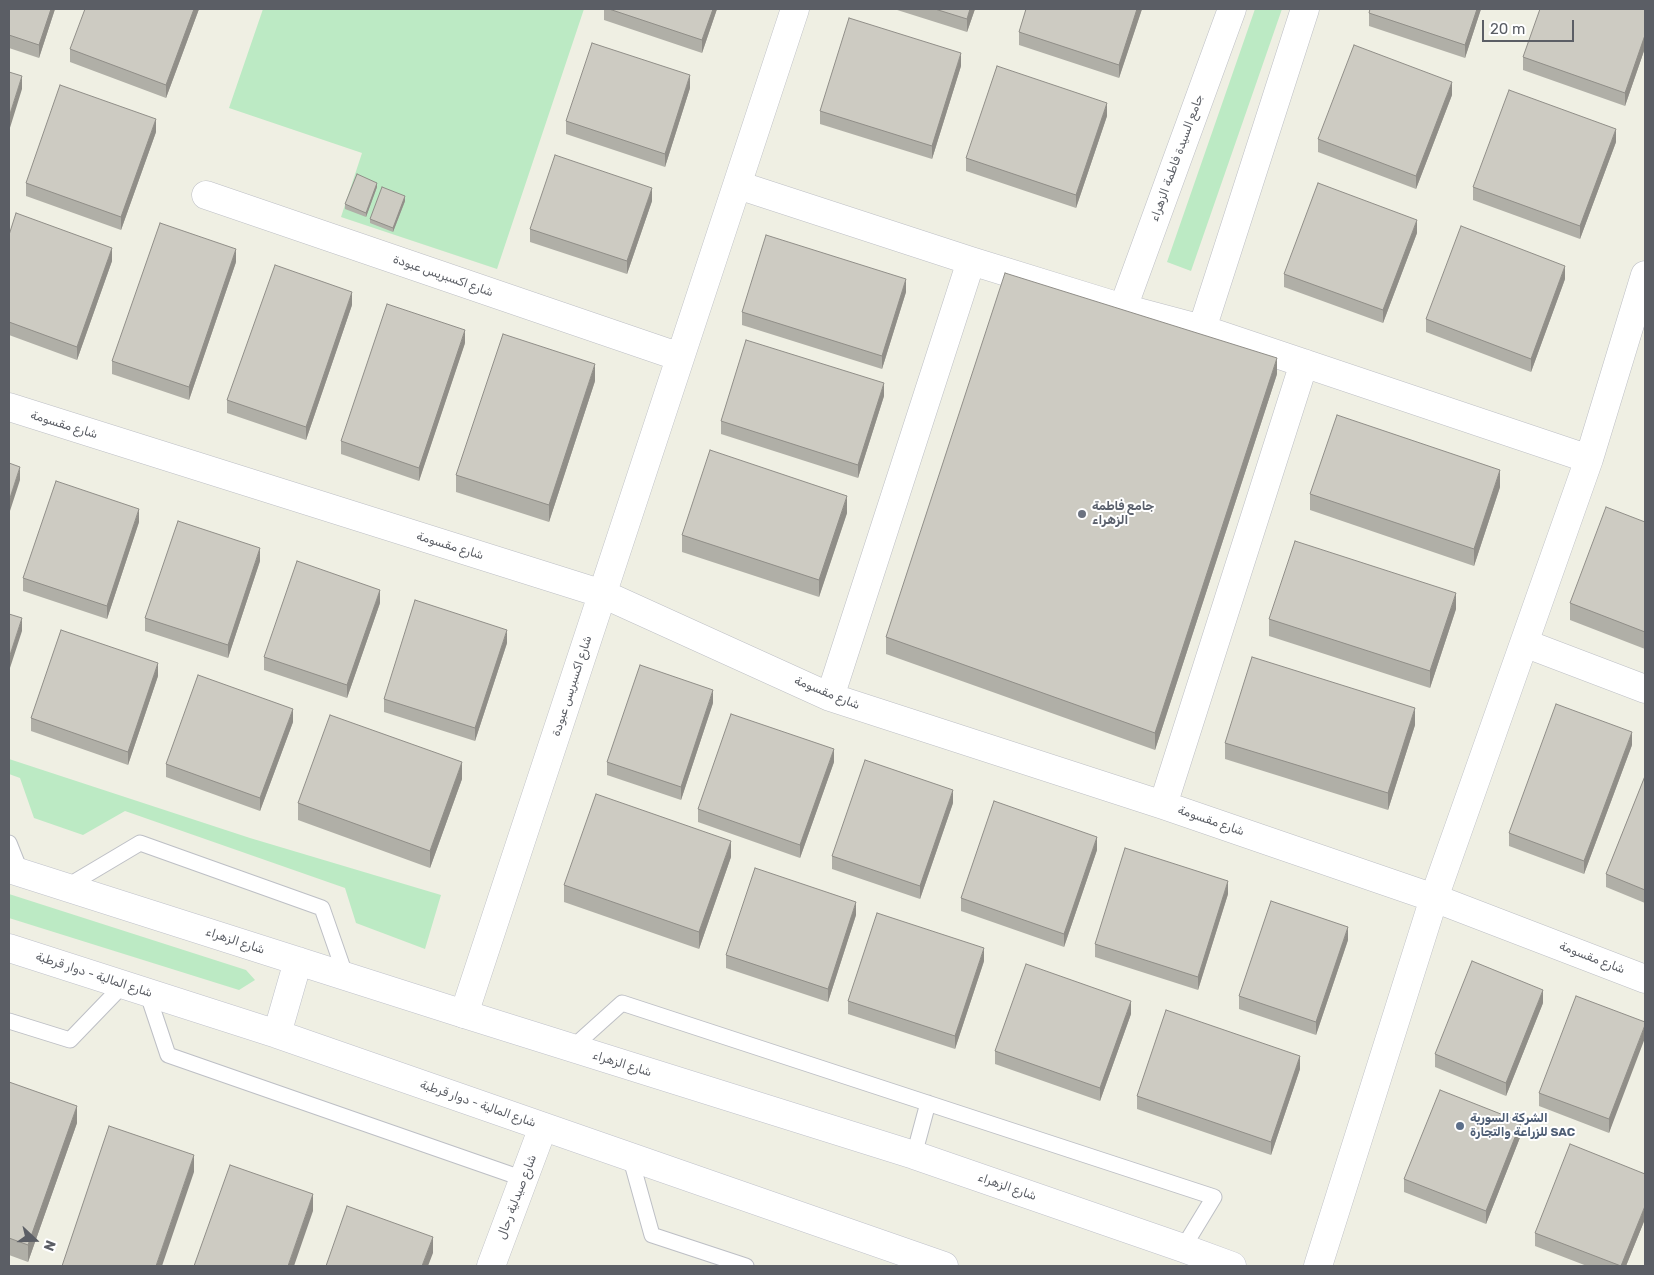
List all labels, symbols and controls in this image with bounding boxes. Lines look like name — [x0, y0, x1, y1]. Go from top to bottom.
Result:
scale bar — [1484, 10, 1576, 42]
text: 20 m — [1490, 20, 1525, 38]
street label: جامع السيدة فاطمة الزهراء — [1147, 92, 1207, 224]
street label: شارع اكسبريس عبودة — [391, 252, 495, 300]
street label: شارع مقسومة — [29, 408, 99, 442]
place label: جامع فاطمة الزهراء — [1092, 500, 1154, 528]
marker: جامع فاطمة الزهراء — [1076, 508, 1088, 520]
street label: شارع مقسومة — [415, 529, 485, 563]
street label: شارع اكسبريس عبودة — [549, 634, 595, 738]
street label: شارع مقسومة — [792, 673, 862, 713]
street label: شارع مقسومة — [1176, 803, 1246, 839]
street label: شارع الزهراء — [204, 925, 266, 957]
street label: شارع مقسومة — [1557, 939, 1627, 977]
street label: شارع المالية - دوار قرطبة — [34, 949, 154, 1001]
street label: شارع الزهراء — [591, 1048, 653, 1080]
street label: شارع المالية - دوار قرطبة — [418, 1077, 538, 1131]
place label: الشركة السورية للزراعة والتجارة SAC — [1470, 1112, 1575, 1140]
marker: الشركة السورية للزراعة والتجارة SAC — [1454, 1120, 1466, 1132]
street label: شارع صيدلية رحال — [494, 1153, 540, 1241]
street label: شارع الزهراء — [976, 1170, 1038, 1204]
north arrow — [10, 1215, 60, 1265]
text: N — [40, 1238, 59, 1253]

